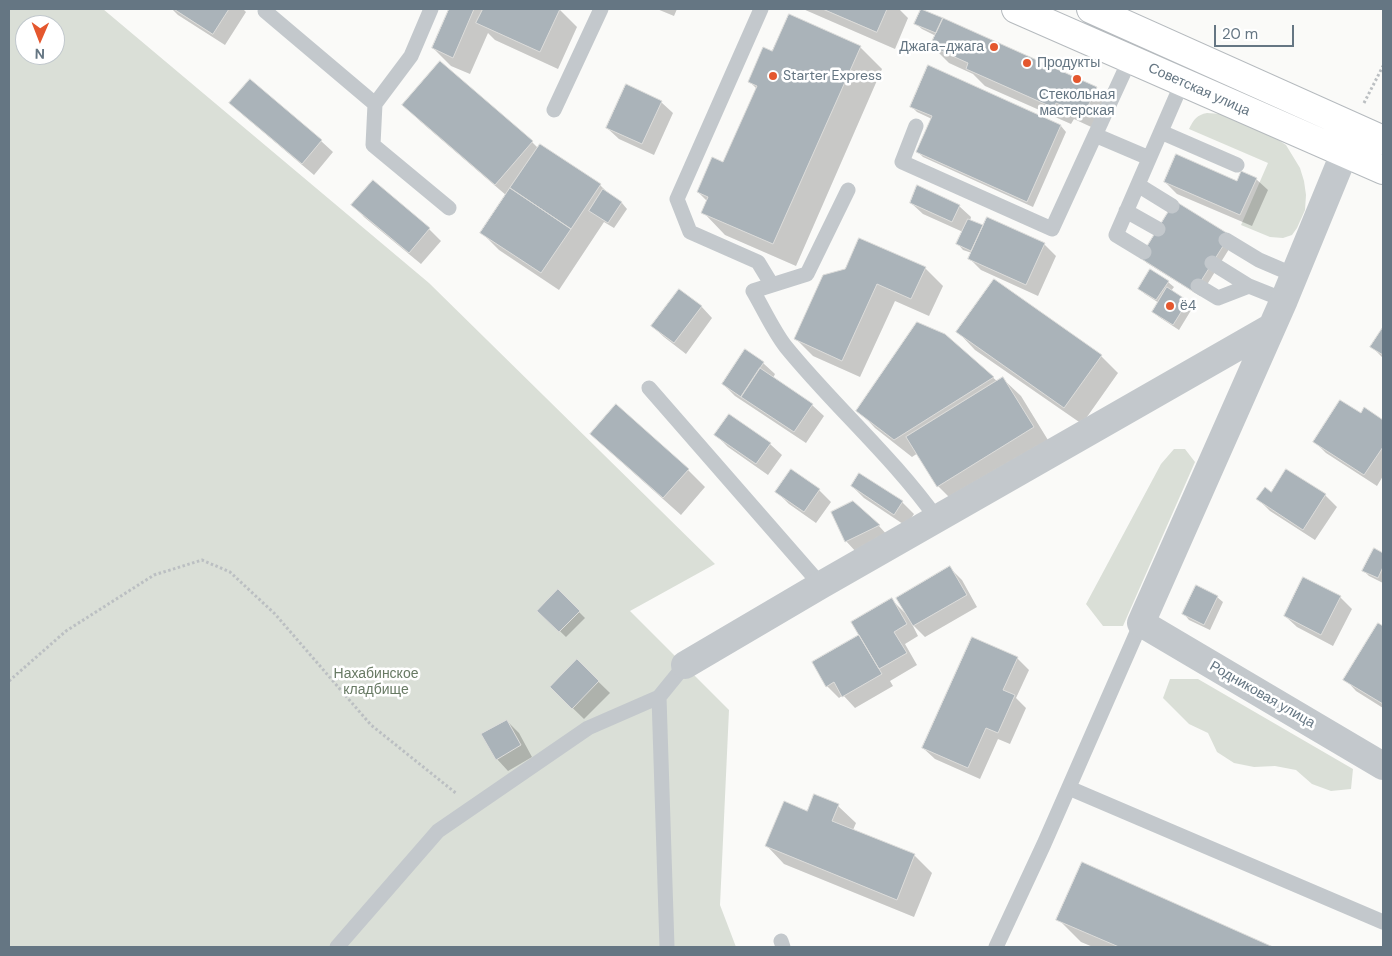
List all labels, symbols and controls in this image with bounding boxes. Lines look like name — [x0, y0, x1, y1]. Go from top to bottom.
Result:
north arrow — [15, 15, 65, 65]
scale bar — [1217, 15, 1297, 47]
text: 20 m — [1222, 24, 1258, 44]
place label: Джага-джага — [899, 39, 984, 55]
marker: Джага-джага — [988, 41, 1000, 53]
text: N — [34, 45, 45, 63]
place label: Продукты — [1037, 55, 1100, 71]
marker: Продукты — [1021, 57, 1033, 69]
street label: Советская улица — [1145, 60, 1253, 120]
place label: Starter Express — [783, 68, 882, 84]
marker: Starter Express — [767, 70, 779, 82]
marker: Стекольная мастерская — [1071, 73, 1083, 85]
place label: Стекольная мастерская — [1039, 87, 1115, 120]
place label: ё4 — [1180, 298, 1196, 314]
marker: ё4 — [1164, 300, 1176, 312]
street label: Родниковая улица — [1206, 658, 1318, 732]
park label: Нахабинское кладбище — [334, 666, 418, 699]

